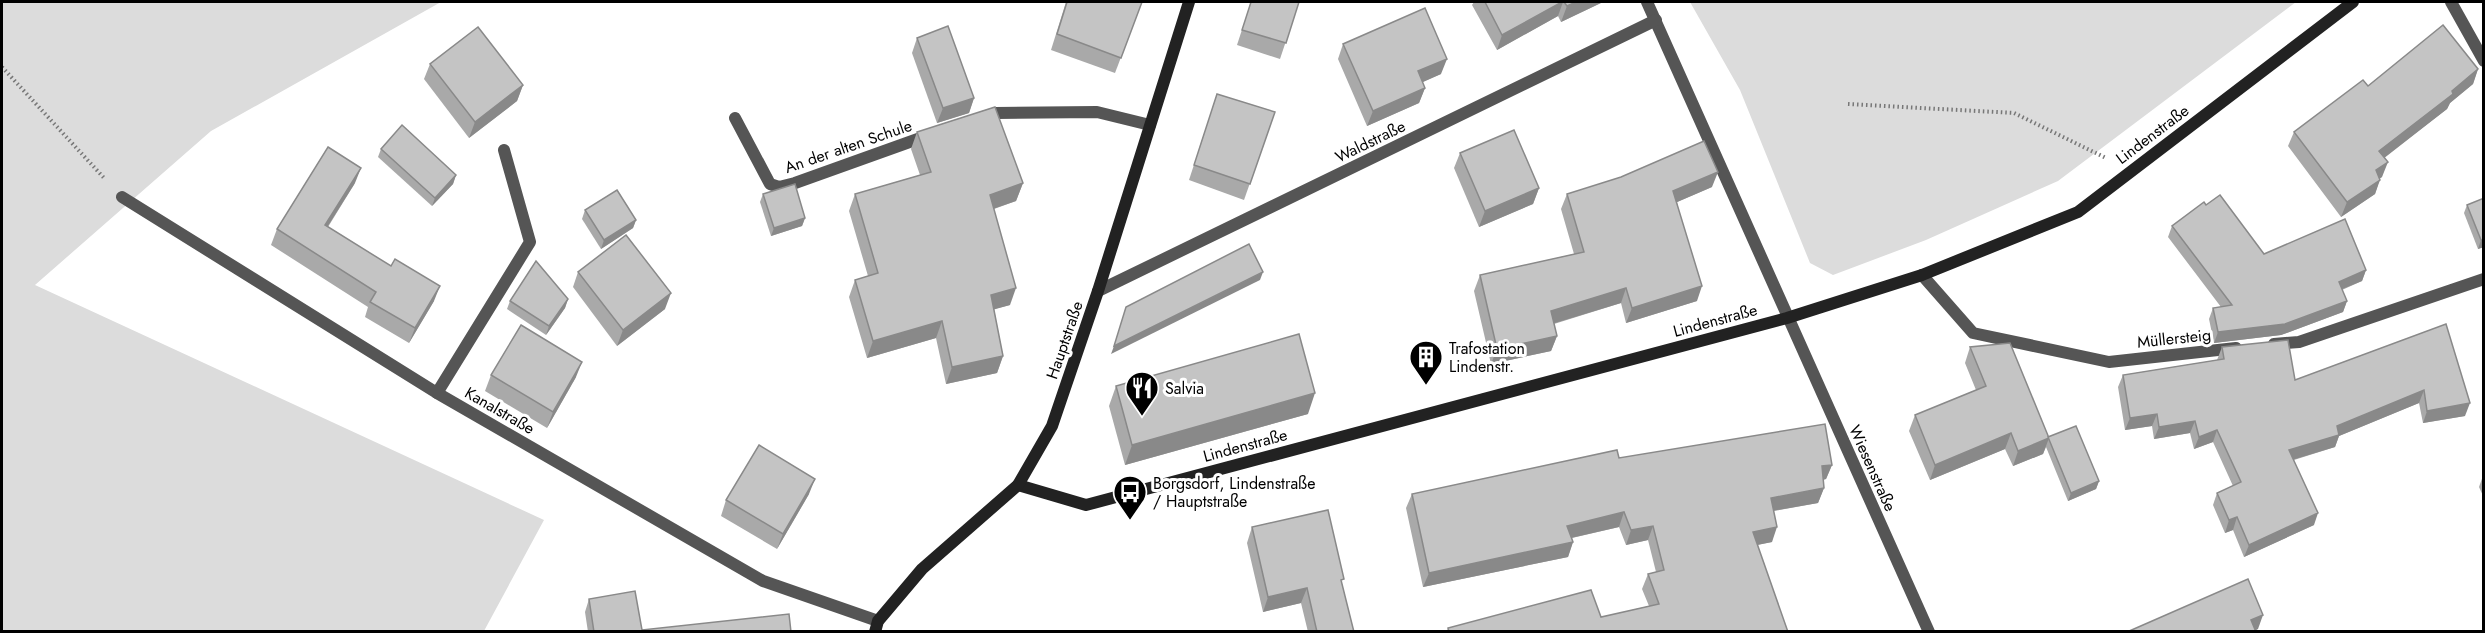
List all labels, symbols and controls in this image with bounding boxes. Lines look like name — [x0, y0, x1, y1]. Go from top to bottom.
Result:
street label: Lindenstraße — [2111, 99, 2194, 170]
street label: An der alten Schule — [781, 114, 915, 179]
street label: Waldstraße — [1331, 115, 1409, 168]
street label: Hauptstraße — [1040, 298, 1089, 382]
street label: Lindenstraße — [1670, 298, 1760, 343]
street label: Müllersteig — [2136, 323, 2212, 354]
place label: Trafostation Lindenstr. — [1449, 337, 1525, 378]
building icon: Trafostation Lindenstr. — [1408, 339, 1444, 386]
restaurant icon: Salvia — [1124, 370, 1160, 417]
place label: Salvia — [1165, 377, 1204, 400]
street label: Kanalstraße — [461, 381, 539, 440]
street label: Wiesenstraße — [1843, 421, 1902, 515]
street label: Lindenstraße — [1200, 423, 1290, 468]
place label: Borgsdorf, Lindenstraße / Hauptstraße — [1153, 472, 1315, 513]
bus stop icon: Borgsdorf, Lindenstraße / Hauptstraße — [1112, 474, 1148, 521]

